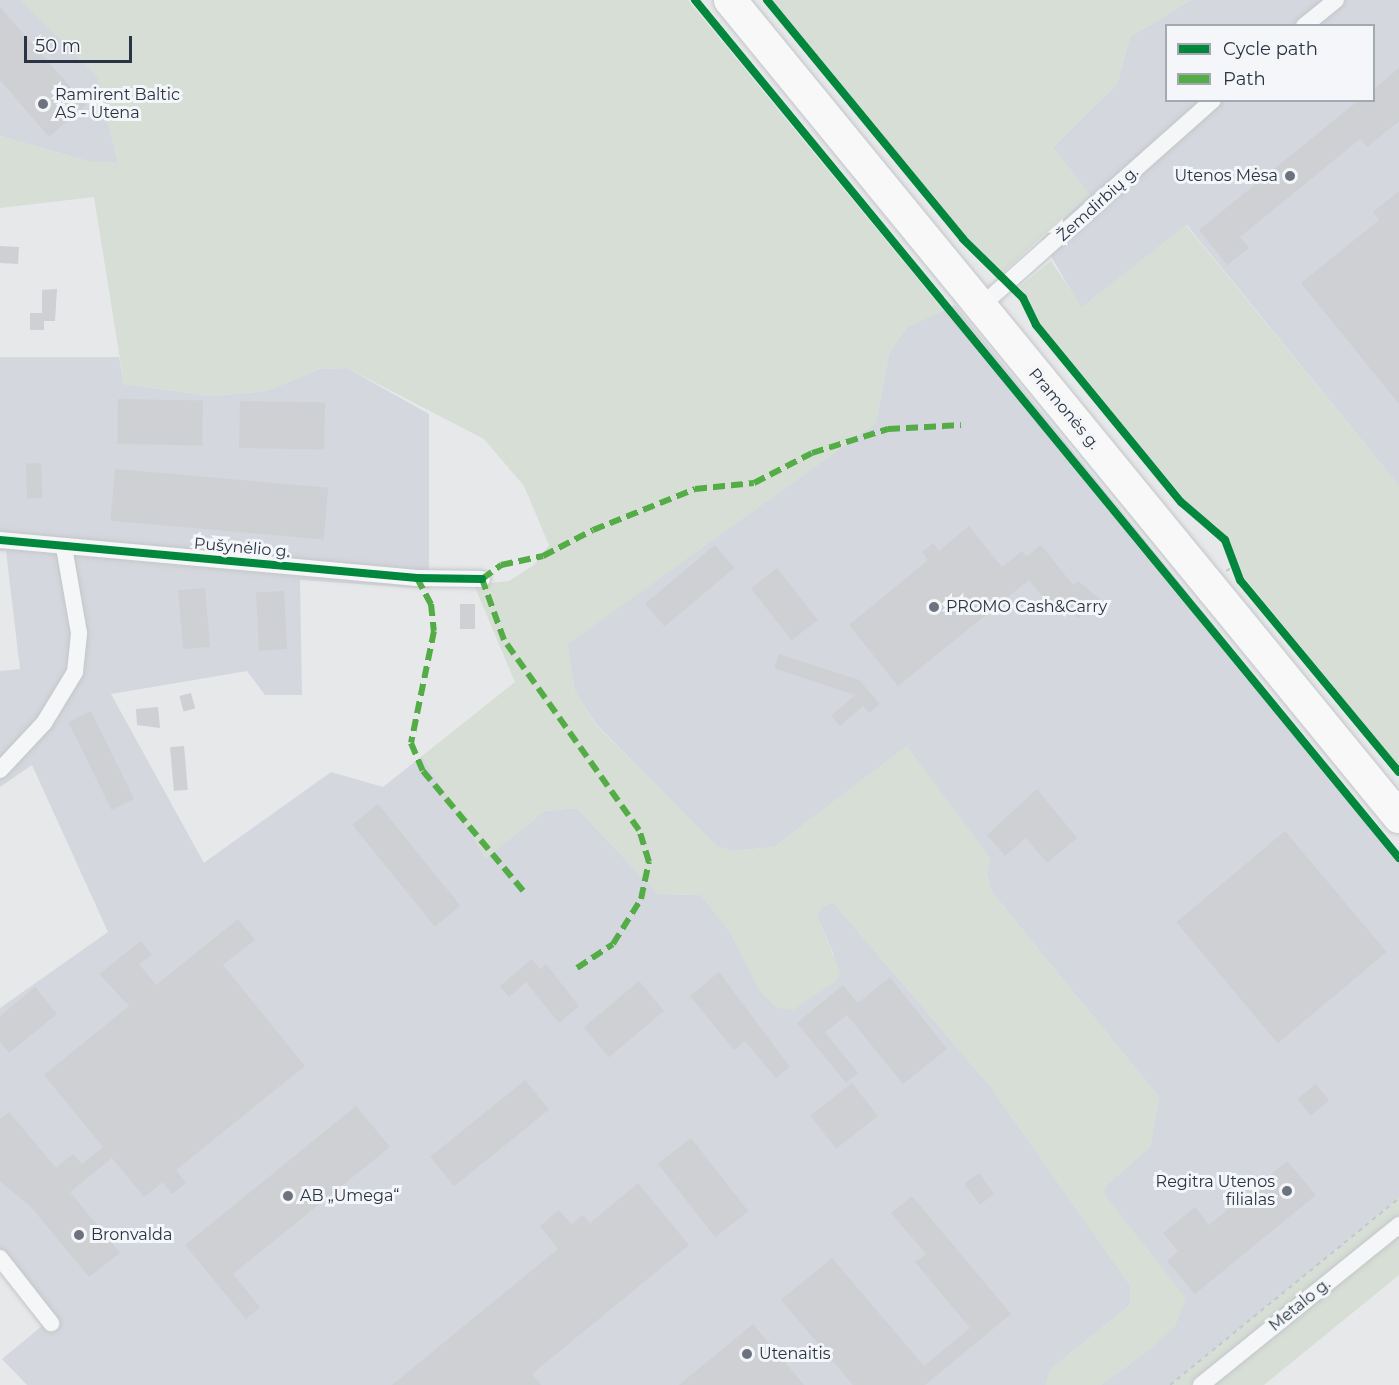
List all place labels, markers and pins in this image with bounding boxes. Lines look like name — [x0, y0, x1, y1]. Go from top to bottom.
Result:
place label: Ramirent Baltic AS - Utena — [55, 85, 180, 123]
marker: Ramirent Baltic AS - Utena — [36, 97, 50, 111]
place label: Utenos Mėsa — [1174, 166, 1278, 186]
marker: Utenos Mėsa — [1283, 169, 1297, 183]
place label: PROMO Cash&Carry — [946, 597, 1107, 617]
marker: PROMO Cash&Carry — [927, 600, 941, 614]
place label: Regitra Utenos filialas — [1156, 1172, 1275, 1210]
marker: Regitra Utenos filialas — [1280, 1184, 1294, 1198]
place label: AB „Umega“ — [300, 1186, 399, 1206]
marker: AB „Umega“ — [281, 1189, 295, 1203]
place label: Bronvalda — [91, 1225, 172, 1245]
marker: Bronvalda — [72, 1228, 86, 1242]
place label: Utenaitis — [759, 1344, 831, 1364]
marker: Utenaitis — [740, 1347, 754, 1361]

